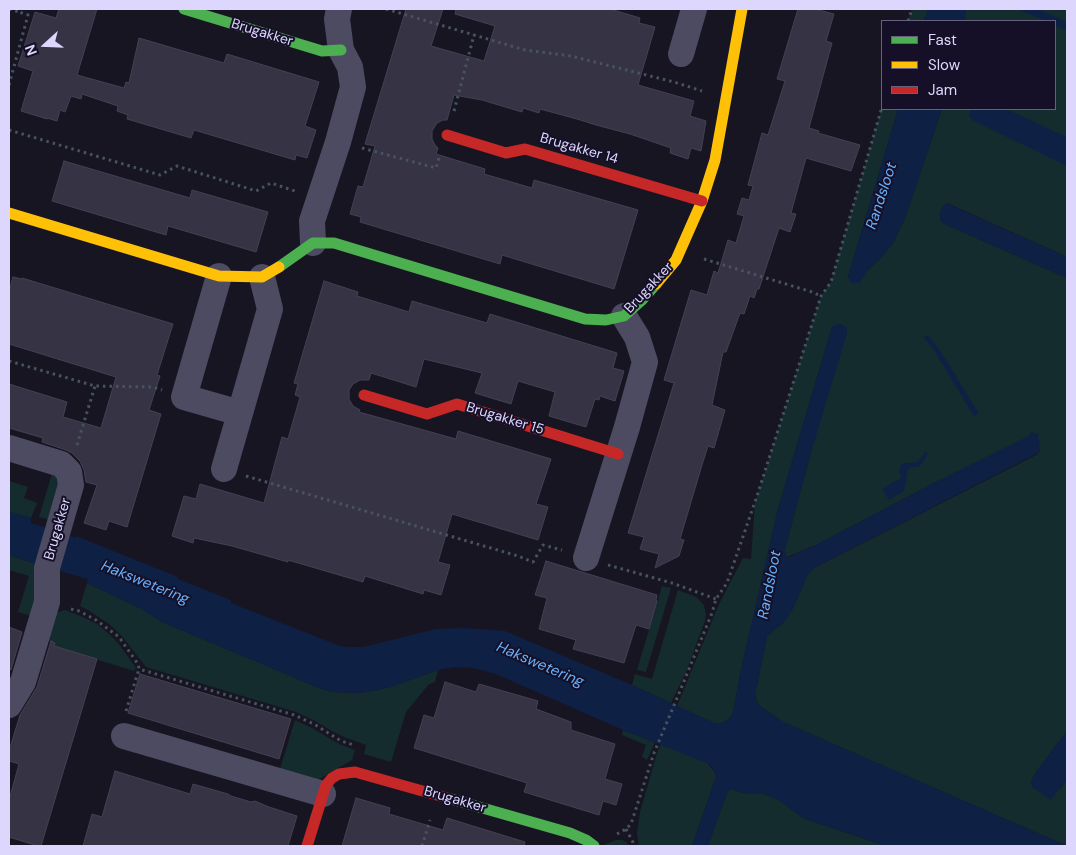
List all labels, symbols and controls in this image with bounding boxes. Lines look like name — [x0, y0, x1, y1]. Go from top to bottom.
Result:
street label: Brugakker — [229, 16, 295, 50]
north arrow — [20, 20, 70, 70]
legend — [881, 20, 1056, 110]
text: Fast — [928, 30, 957, 50]
text: N — [21, 42, 41, 58]
text: Slow — [928, 55, 960, 75]
text: Jam — [928, 80, 957, 100]
street label: Brugakker 14 — [538, 130, 620, 168]
water label: Randsloot — [863, 160, 901, 232]
street label: Brugakker — [621, 259, 677, 317]
street label: Brugakker 15 — [464, 399, 546, 439]
street label: Brugakker — [41, 496, 75, 562]
water label: Randsloot — [755, 549, 785, 621]
water label: Hakswetering — [98, 557, 192, 609]
water label: Hakswetering — [494, 638, 586, 692]
street label: Brugakker — [422, 783, 488, 817]

